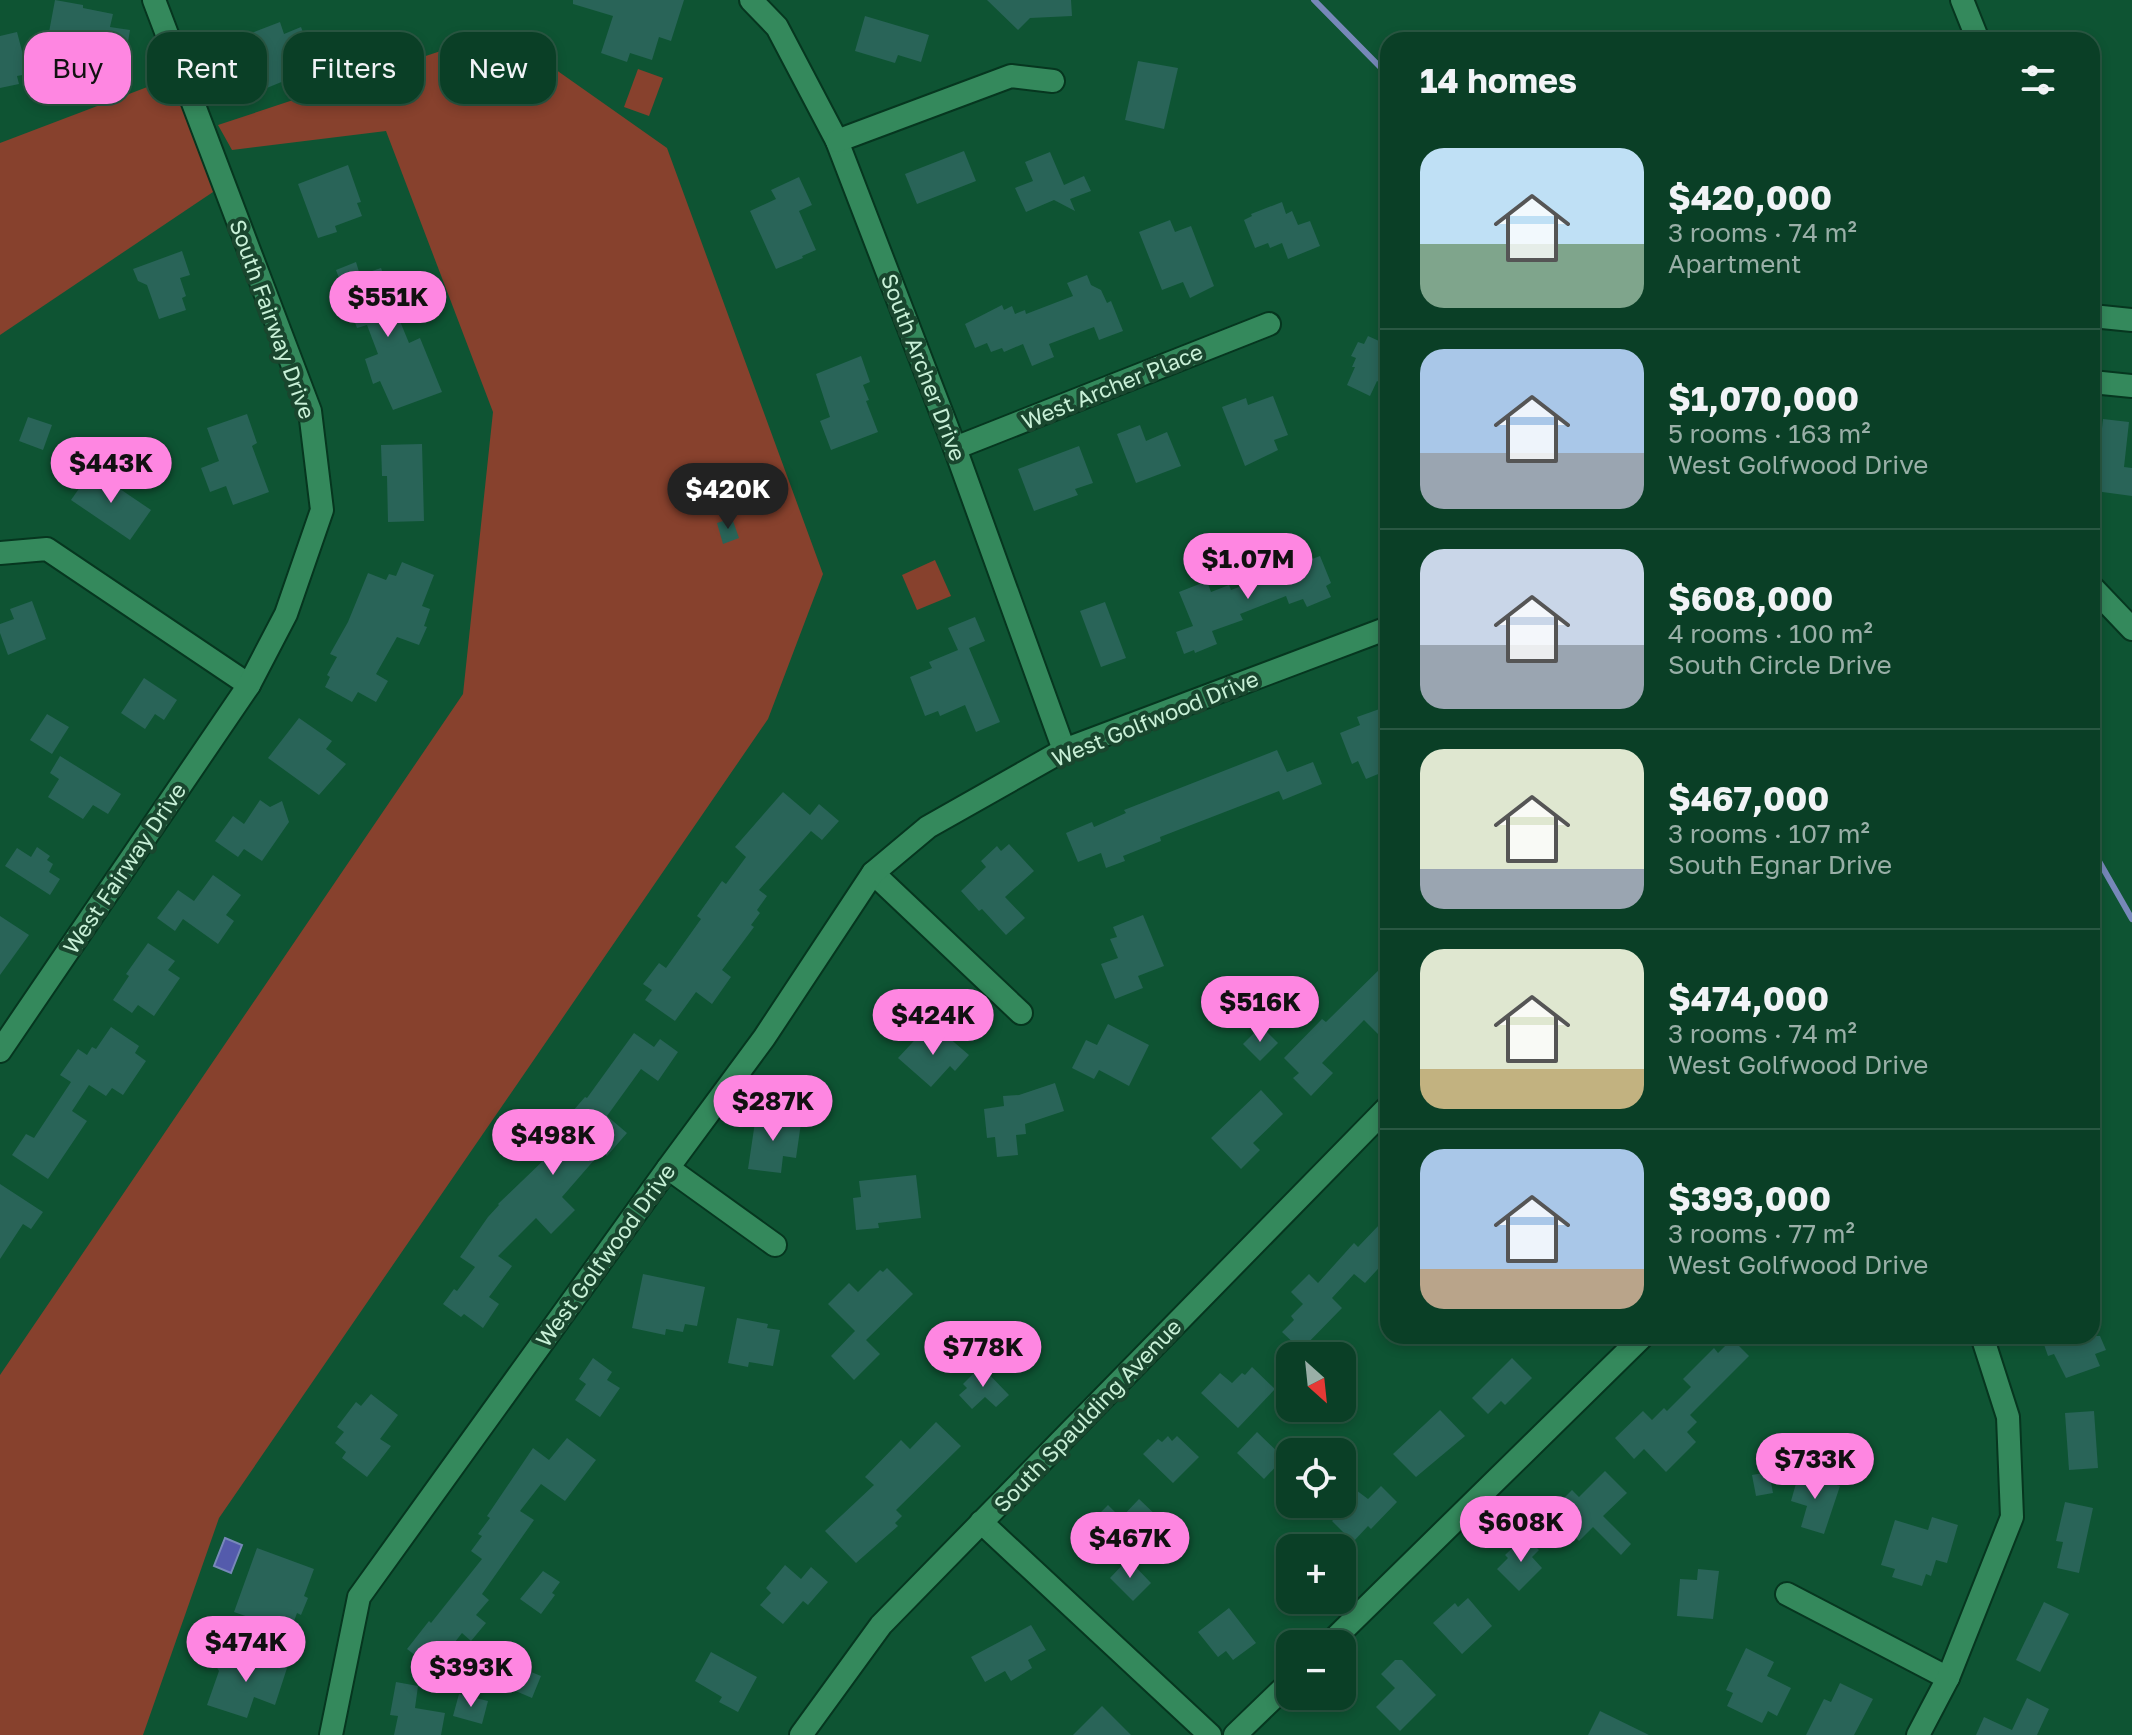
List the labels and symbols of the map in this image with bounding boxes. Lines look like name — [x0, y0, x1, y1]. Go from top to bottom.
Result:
street label: South Fairway Drive — [224, 216, 322, 422]
street label: South Archer Drive — [876, 270, 972, 464]
pin: $551K — [332, 271, 444, 339]
street label: West Archer Place — [1017, 337, 1207, 435]
pin: $443K — [55, 437, 167, 505]
pin: $420K — [672, 463, 784, 531]
pin: $1.07M — [1183, 533, 1313, 601]
street label: West Golfwood Drive — [1048, 664, 1262, 772]
street label: West Fairway Drive — [57, 777, 191, 959]
pin: $516K — [1204, 976, 1316, 1044]
pin: $424K — [877, 989, 989, 1057]
pin: $287K — [717, 1075, 829, 1143]
pin: $498K — [497, 1109, 609, 1177]
street label: West Golfwood Drive — [529, 1158, 681, 1352]
street label: South Spaulding Avenue — [988, 1313, 1186, 1517]
pin: $778K — [927, 1321, 1039, 1389]
north arrow — [1276, 1342, 1356, 1422]
pin: $733K — [1759, 1433, 1871, 1501]
pin: $608K — [1465, 1496, 1577, 1564]
pin: $467K — [1074, 1512, 1186, 1580]
pin: $474K — [190, 1616, 302, 1684]
pin: $393K — [415, 1641, 527, 1709]

